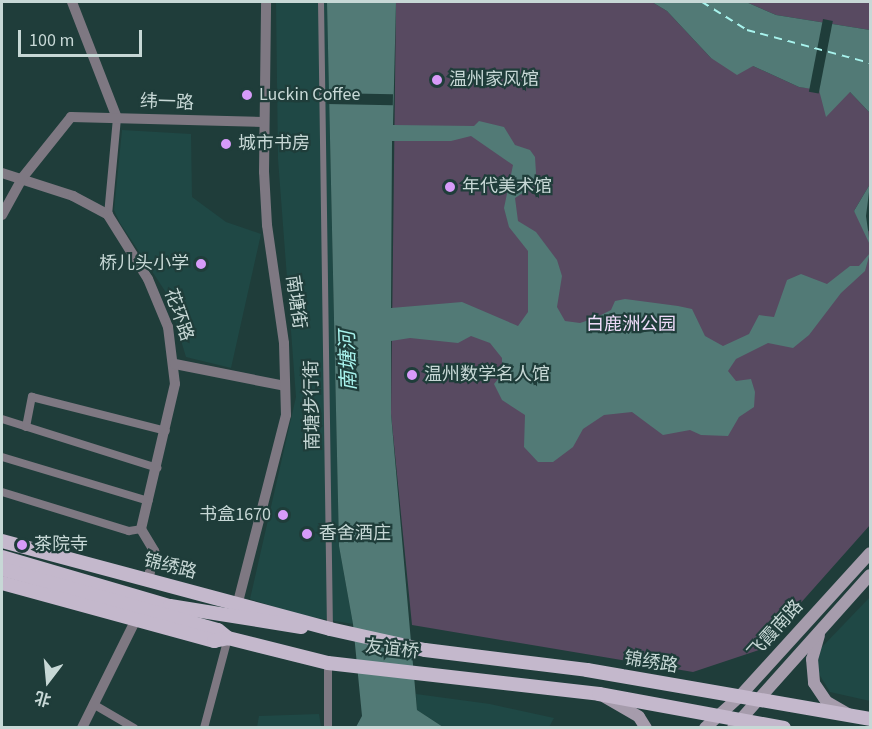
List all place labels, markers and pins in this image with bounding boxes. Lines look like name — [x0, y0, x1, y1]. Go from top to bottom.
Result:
place label: 温州家风馆 — [449, 69, 539, 91]
marker: 温州家风馆 — [430, 73, 444, 87]
place label: Luckin Coffee — [259, 84, 360, 106]
marker: Luckin Coffee — [240, 88, 254, 102]
place label: 城市书房 — [238, 133, 310, 155]
marker: 城市书房 — [219, 137, 233, 151]
place label: 年代美术馆 — [462, 176, 552, 198]
marker: 年代美术馆 — [443, 180, 457, 194]
place label: 桥儿头小学 — [99, 253, 189, 275]
marker: 桥儿头小学 — [194, 257, 208, 271]
place label: 温州数学名人馆 — [424, 364, 550, 386]
marker: 温州数学名人馆 — [405, 368, 419, 382]
place label: 书盒1670 — [199, 504, 271, 526]
marker: 书盒1670 — [276, 508, 290, 522]
place label: 香舍酒庄 — [319, 523, 391, 545]
marker: 香舍酒庄 — [300, 527, 314, 541]
place label: 茶院寺 — [34, 534, 88, 556]
marker: 茶院寺 — [15, 538, 29, 552]

